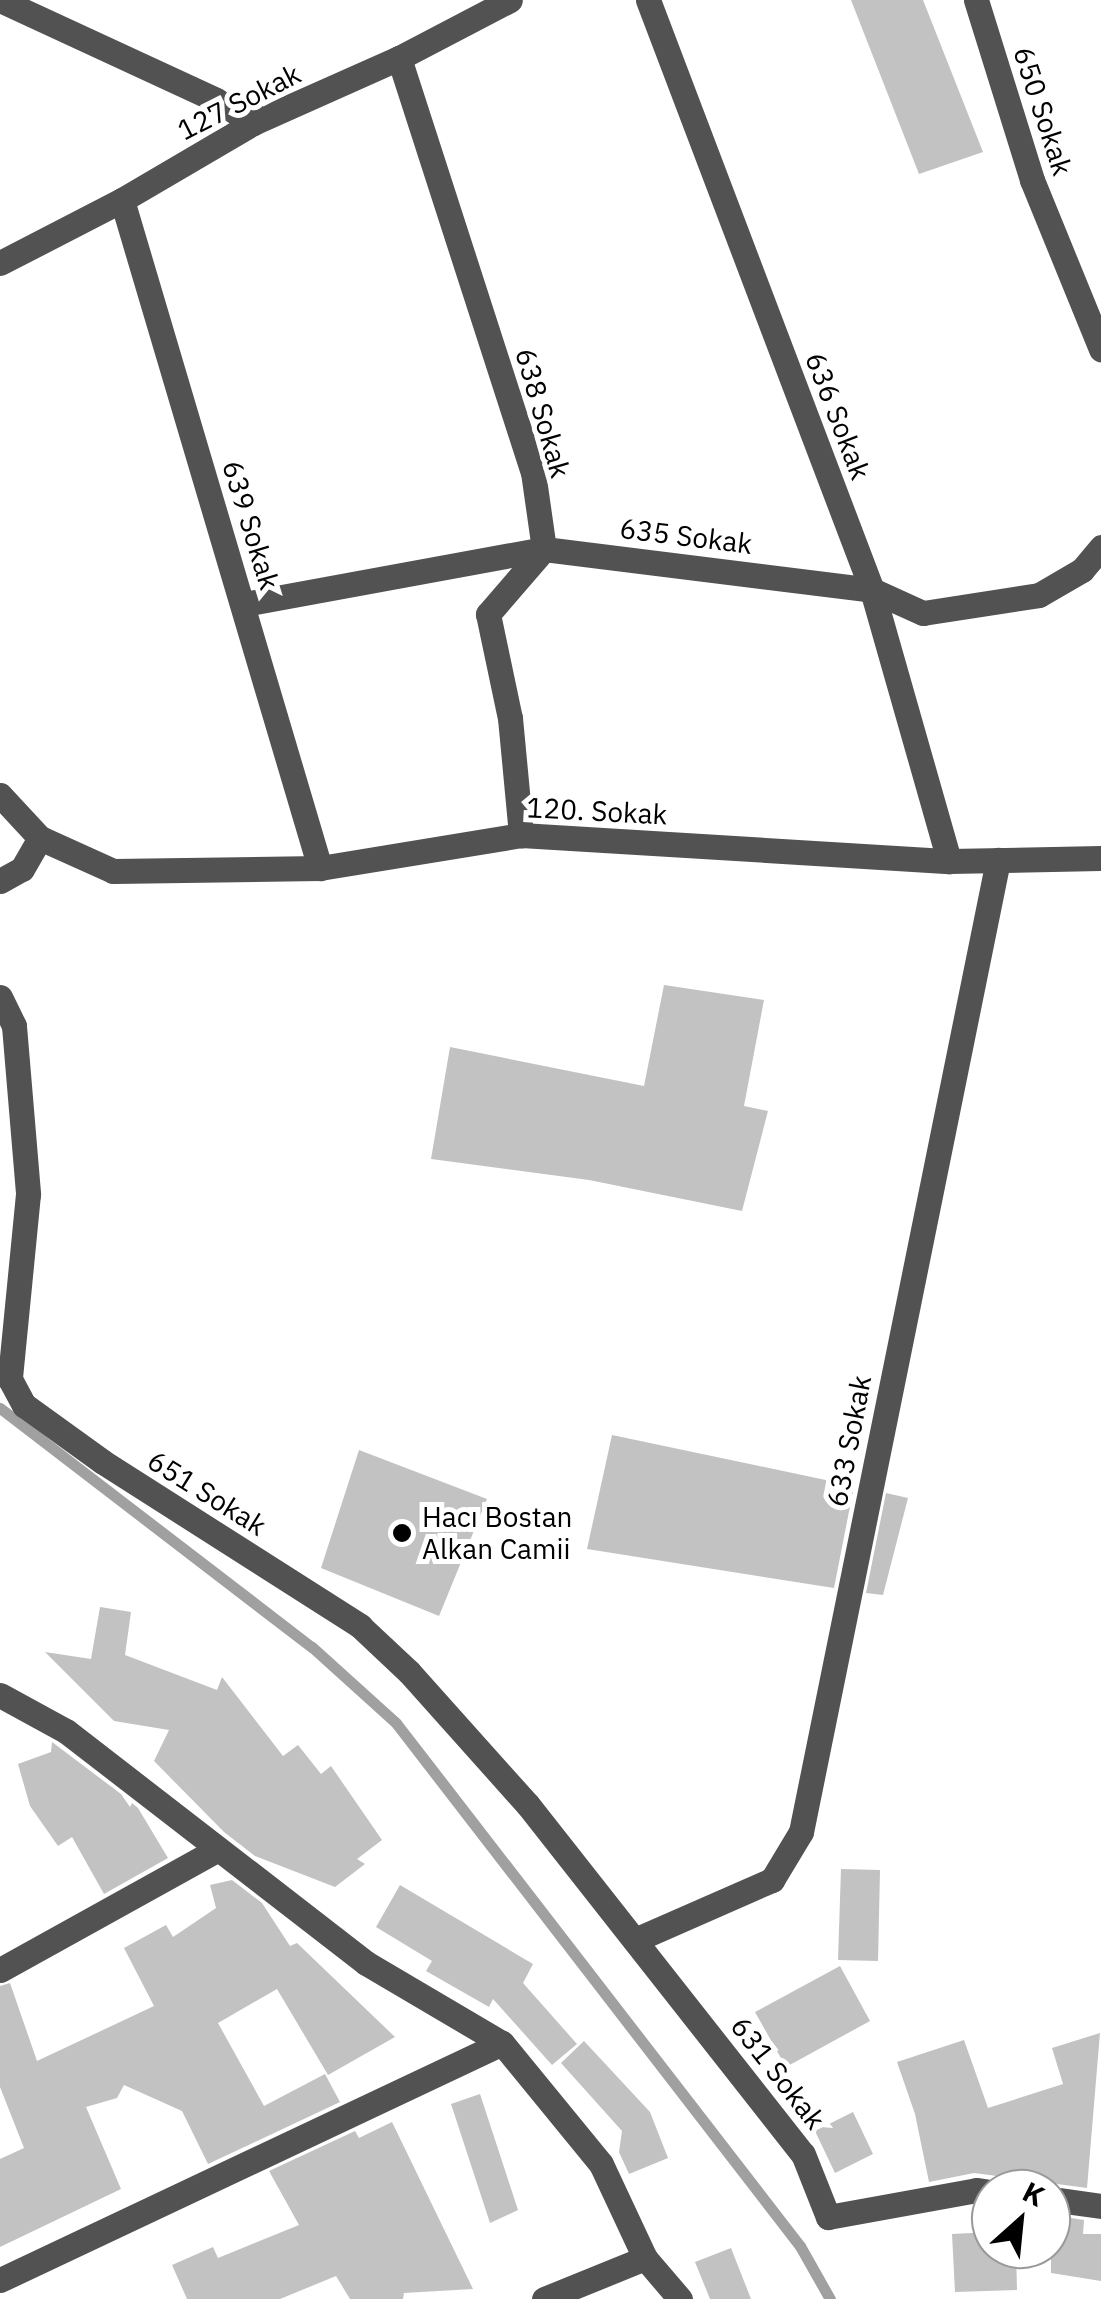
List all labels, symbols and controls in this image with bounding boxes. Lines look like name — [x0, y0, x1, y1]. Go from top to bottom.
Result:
street label: 650 Sokak — [1006, 42, 1080, 180]
street label: 127 Sokak — [172, 57, 306, 147]
street label: 638 Sokak — [508, 344, 578, 482]
street label: 636 Sokak — [798, 348, 878, 484]
street label: 639 Sokak — [215, 456, 287, 594]
street label: 635 Sokak — [618, 511, 754, 561]
street label: 120. Sokak — [526, 791, 668, 831]
street label: 633 Sokak — [820, 1372, 878, 1510]
street label: 651 Sokak — [142, 1443, 272, 1543]
place label: Hacı Bostan Alkan Camii — [422, 1500, 573, 1566]
marker: Hacı Bostan Alkan Camii — [391, 1522, 413, 1544]
street label: 631 Sokak — [724, 2010, 832, 2136]
north arrow — [971, 2169, 1071, 2269]
text: K — [1017, 2173, 1051, 2215]

